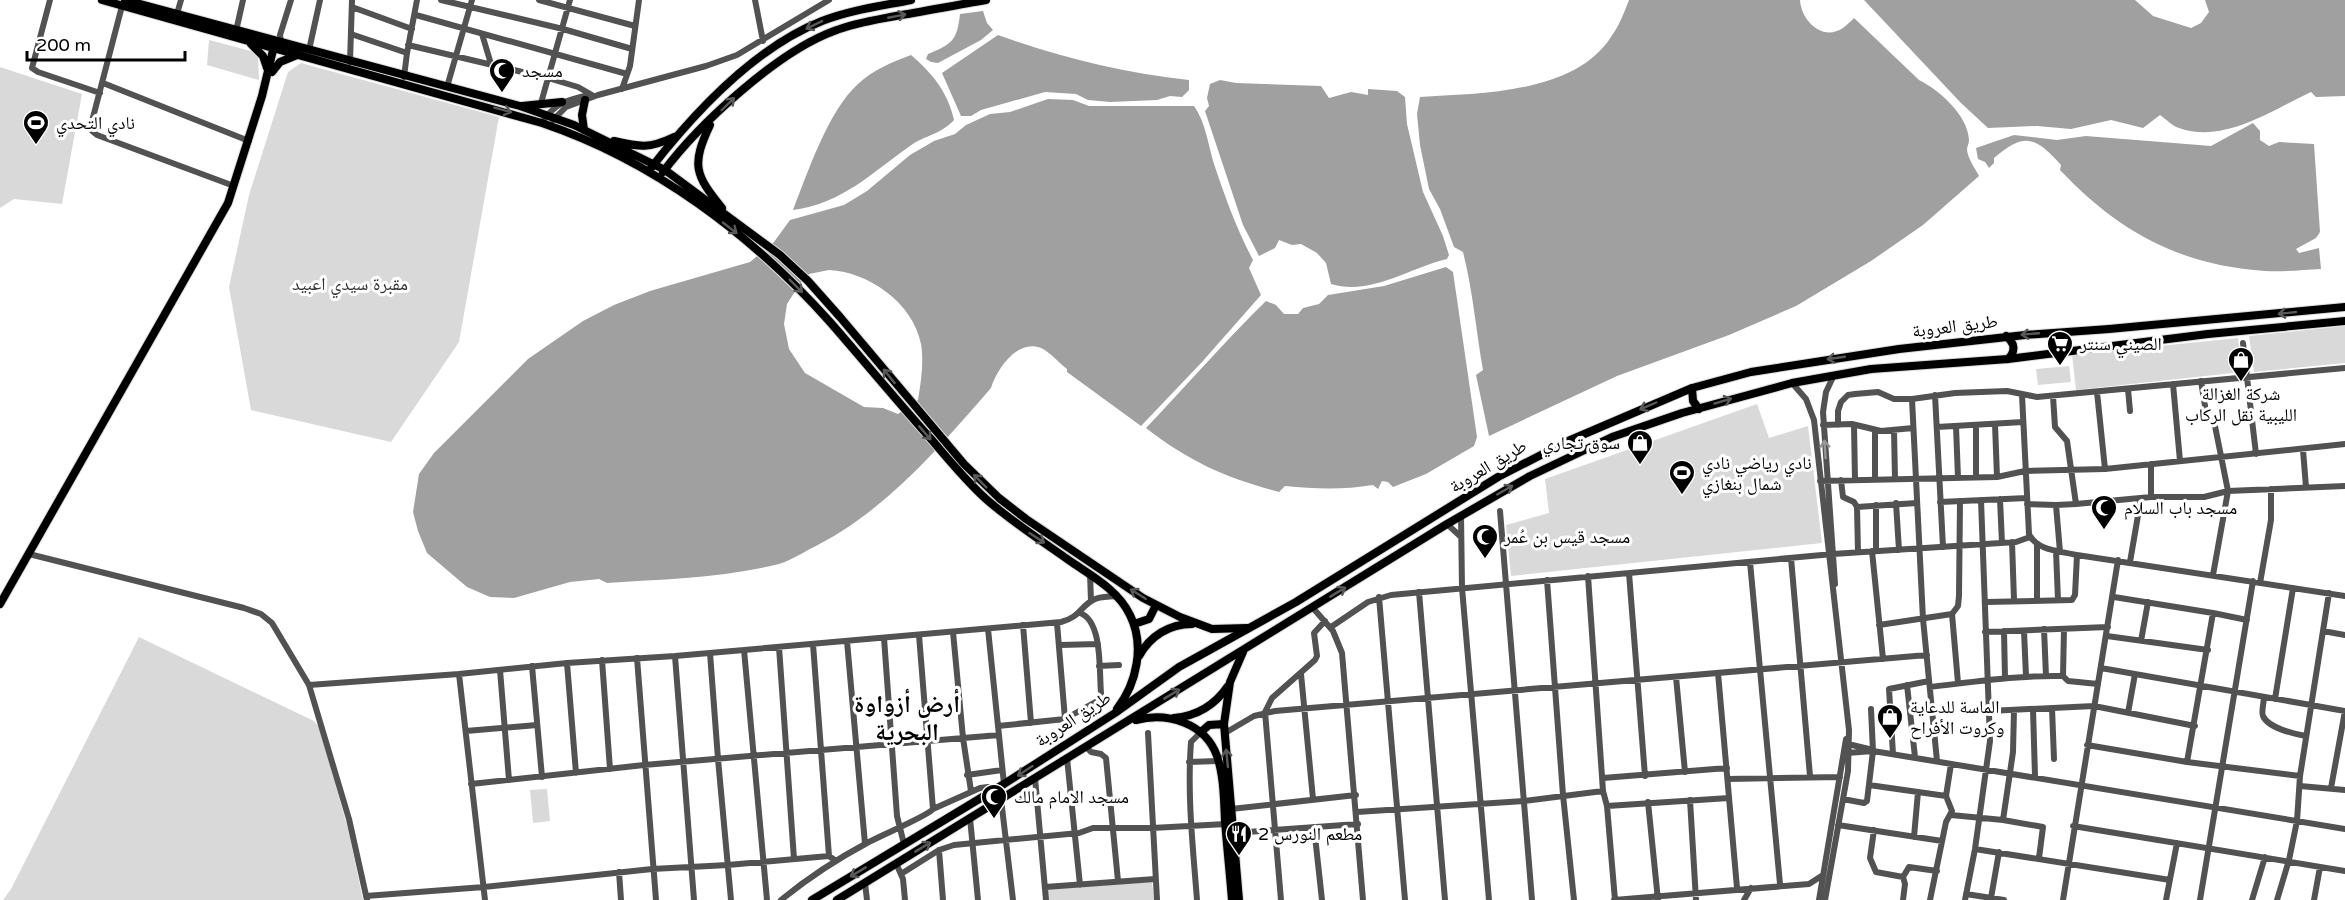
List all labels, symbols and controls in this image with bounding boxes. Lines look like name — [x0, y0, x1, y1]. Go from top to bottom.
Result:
one-way arrow — [887, 10, 907, 21]
one-way arrow — [805, 20, 823, 32]
scale bar — [27, 24, 184, 62]
text: 200 m — [36, 34, 91, 56]
mosque icon: مسجد — [487, 56, 517, 94]
place label: مسجد — [522, 60, 563, 82]
one-way arrow — [720, 98, 735, 112]
one-way arrow — [493, 105, 512, 117]
sports icon: نادي التحدي — [21, 108, 51, 146]
place label: نادي التحدي — [56, 112, 135, 138]
one-way arrow — [722, 222, 738, 235]
park label: مقبرة سيدي اعبيد — [292, 273, 408, 299]
one-way arrow — [789, 279, 803, 294]
one-way arrow — [2277, 308, 2297, 319]
street label: طريق العروبة — [1911, 310, 1999, 342]
one-way arrow — [2020, 329, 2040, 340]
supermarket icon: الصيني سنتر — [2045, 329, 2075, 367]
place label: الصيني سنتر — [2079, 333, 2162, 359]
shop icon: شركة الغزالة الليبية نقل الركاب — [2226, 345, 2256, 383]
one-way arrow — [1827, 352, 1847, 363]
one-way arrow — [882, 368, 895, 384]
place label: شركة الغزالة الليبية نقل الركاب — [2185, 383, 2297, 426]
one-way arrow — [1713, 395, 1732, 406]
one-way arrow — [1640, 401, 1658, 413]
one-way arrow — [918, 425, 932, 440]
shop icon: سوق تجاري — [1625, 428, 1655, 466]
place label: سوق تجاري — [1543, 432, 1620, 458]
street label: طريق العروبة — [1446, 434, 1530, 498]
one-way arrow — [1819, 439, 1830, 459]
place label: نادي رياضي نادي شمال بنغازي — [1702, 452, 1812, 499]
sports icon: نادي رياضي نادي شمال بنغازي — [1667, 458, 1697, 496]
one-way arrow — [972, 473, 987, 488]
one-way arrow — [1496, 484, 1513, 496]
mosque icon: مسجد باب السلام — [2089, 493, 2119, 531]
place label: مسجد باب السلام — [2124, 497, 2237, 520]
mosque icon: مسجد قيس بن عُمر — [1470, 522, 1500, 560]
place label: مسجد قيس بن عُمر — [1503, 526, 1630, 548]
one-way arrow — [1029, 532, 1045, 544]
one-way arrow — [1329, 586, 1346, 598]
one-way arrow — [1130, 588, 1147, 600]
street label: طريق العروبة — [1031, 686, 1115, 752]
district label: أرض أزواوة البحرية — [854, 688, 960, 747]
one-way arrow — [1163, 688, 1180, 700]
place label: الماسة للدعاية وكروت الأفراح — [1910, 696, 2004, 740]
shop icon: الماسة للدعاية وكروت الأفراح — [1875, 702, 1905, 740]
one-way arrow — [1221, 749, 1232, 768]
one-way arrow — [1016, 764, 1033, 777]
mosque icon: مسجد الامام مالك — [979, 782, 1009, 820]
place label: مسجد الامام مالك — [1014, 786, 1129, 809]
restaurant icon: مطعم النورس 2 — [1224, 819, 1254, 857]
place label: مطعم النورس 2 — [1258, 823, 1362, 846]
one-way arrow — [914, 840, 931, 852]
one-way arrow — [850, 866, 867, 878]

